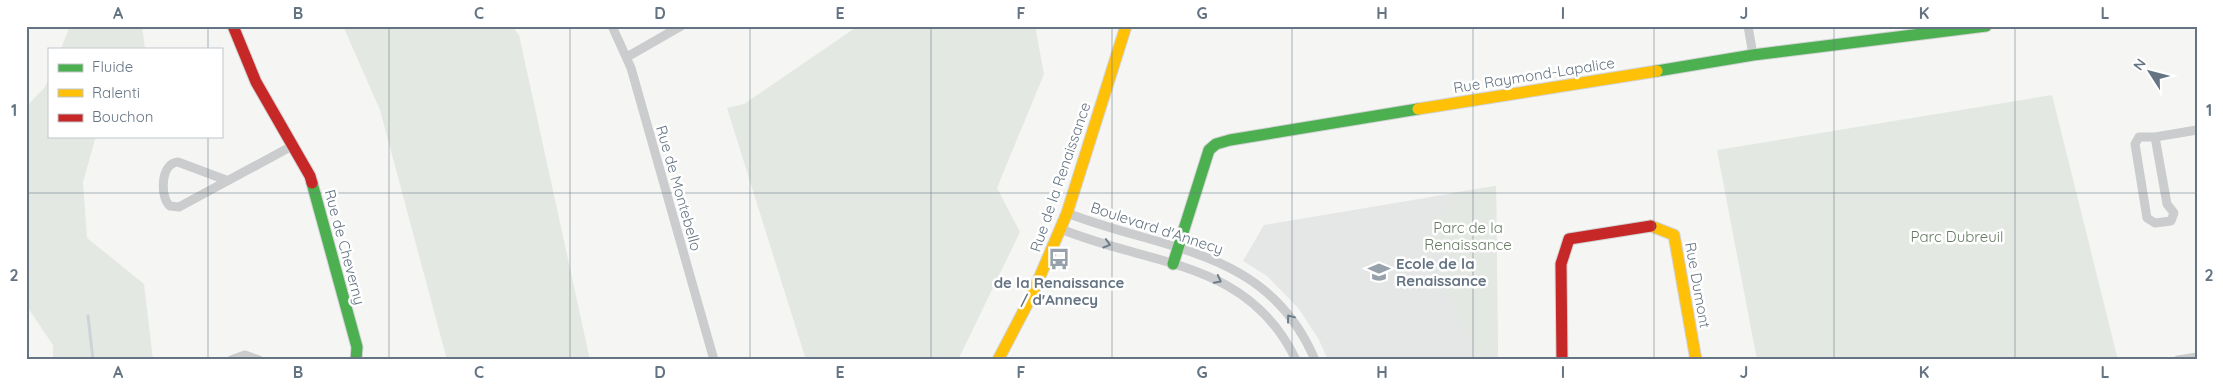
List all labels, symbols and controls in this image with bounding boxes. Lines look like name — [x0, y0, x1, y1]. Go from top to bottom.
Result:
text: A — [113, 3, 124, 23]
text: B — [293, 3, 303, 23]
text: C — [474, 3, 484, 23]
text: D — [654, 3, 666, 23]
text: E — [835, 3, 845, 23]
text: F — [1017, 3, 1026, 23]
text: G — [1196, 3, 1208, 23]
text: H — [1376, 3, 1388, 23]
text: I — [1561, 3, 1565, 23]
text: J — [1740, 3, 1748, 23]
text: K — [1919, 3, 1929, 23]
text: L — [2101, 3, 2110, 23]
legend — [48, 48, 222, 138]
north arrow — [2126, 48, 2176, 98]
street label: Rue Raymond-Lapalice — [1452, 53, 1616, 97]
text: N — [2129, 55, 2150, 74]
text: Fluide — [92, 57, 133, 76]
text: Ralenti — [92, 83, 140, 102]
text: 1 — [11, 100, 17, 120]
street label: Rue de la Renaissance — [1025, 100, 1095, 254]
text: 1 — [2206, 100, 2212, 120]
text: Bouchon — [92, 107, 153, 126]
street label: Rue de Montebello — [652, 123, 706, 253]
street label: Rue de Cheverny — [320, 187, 370, 307]
street label: Boulevard d'Annecy — [1088, 198, 1226, 258]
park label: Parc de la Renaissance — [1424, 218, 1512, 254]
park label: Parc Dubreuil — [1911, 227, 2003, 246]
one-way arrow — [1102, 239, 1111, 249]
street label: Rue Dumont — [1681, 241, 1715, 329]
bus stop icon: de la Renaissance / d'Annecy — [1046, 246, 1072, 272]
place label: Ecole de la Renaissance — [1396, 254, 1487, 290]
school or university icon: Ecole de la Renaissance — [1366, 259, 1392, 285]
text: 2 — [9, 265, 19, 285]
text: 2 — [2204, 265, 2214, 285]
place label: de la Renaissance / d'Annecy — [994, 273, 1125, 309]
one-way arrow — [1213, 274, 1222, 284]
one-way arrow — [1287, 314, 1296, 324]
text: A — [113, 362, 124, 382]
text: B — [293, 362, 303, 382]
text: C — [474, 362, 484, 382]
text: D — [654, 362, 666, 382]
text: E — [835, 362, 845, 382]
text: F — [1017, 362, 1026, 382]
text: G — [1196, 362, 1208, 382]
text: H — [1376, 362, 1388, 382]
text: I — [1561, 362, 1565, 382]
text: J — [1740, 362, 1748, 382]
text: K — [1919, 362, 1929, 382]
text: L — [2101, 362, 2110, 382]

